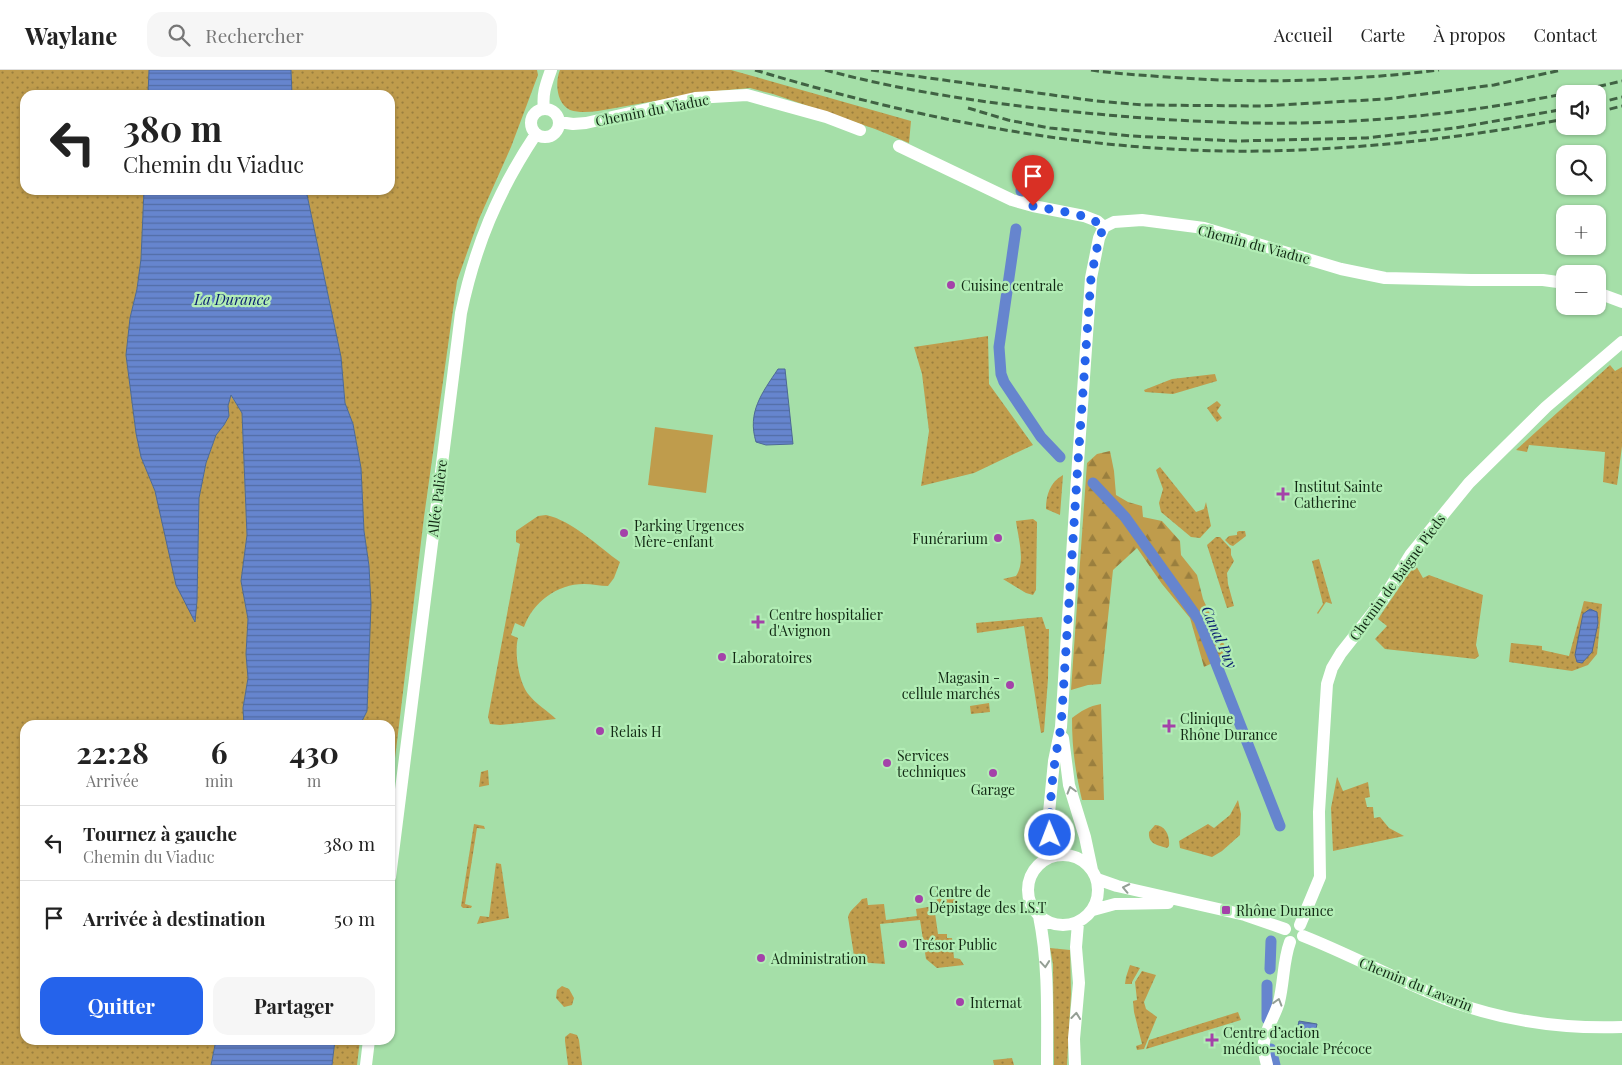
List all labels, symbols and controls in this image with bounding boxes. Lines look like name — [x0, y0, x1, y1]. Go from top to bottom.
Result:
search box — [147, 12, 497, 57]
text: Waylane — [25, 19, 117, 51]
icon: search — [165, 21, 193, 49]
text: Rechercher — [205, 22, 304, 48]
text: Accueil — [1274, 23, 1333, 47]
text: Carte — [1361, 23, 1405, 47]
text: À propos — [1433, 23, 1506, 47]
text: Contact — [1534, 23, 1597, 47]
map controls — [1556, 85, 1606, 315]
button: sound — [1556, 85, 1606, 135]
street label: Chemin du Viaduc — [594, 90, 711, 130]
text: 380 m — [123, 104, 222, 151]
icon: left — [40, 110, 105, 175]
button: search — [1556, 145, 1606, 195]
text: Chemin du Viaduc — [123, 149, 304, 179]
pin — [1012, 155, 1054, 206]
icon: arrive — [1019, 162, 1047, 190]
button: + — [1556, 205, 1606, 255]
street label: Chemin du Viaduc — [1196, 220, 1312, 268]
button: − — [1556, 265, 1606, 315]
place label: Cuisine centrale — [961, 276, 1064, 295]
marker: Cuisine centrale — [945, 279, 957, 291]
water label: La Durance — [193, 289, 270, 309]
street label: Allée Palière — [423, 458, 451, 539]
place label: Institut Sainte Catherine — [1294, 477, 1383, 512]
marker: Institut Sainte Catherine — [1276, 487, 1290, 501]
street label: Chemin de Baigne Pieds — [1345, 510, 1449, 644]
place label: Parking Urgences Mère-enfant — [634, 516, 744, 551]
marker: Parking Urgences Mère-enfant — [618, 527, 630, 539]
place label: Funérarium — [912, 529, 989, 548]
marker: Funérarium — [992, 532, 1004, 544]
water label: Canal Puy — [1197, 603, 1243, 671]
place label: Centre hospitalier d'Avignon — [769, 605, 884, 640]
marker: Centre hospitalier d'Avignon — [751, 615, 765, 629]
place label: Laboratoires — [732, 648, 812, 667]
marker: Laboratoires — [716, 651, 728, 663]
place label: Magasin - cellule marchés — [902, 668, 1000, 703]
marker: Magasin - cellule marchés — [1004, 679, 1016, 691]
place label: Clinique Rhône Durance — [1180, 709, 1278, 744]
marker: Clinique Rhône Durance — [1162, 719, 1176, 733]
place label: Relais H — [610, 722, 662, 741]
marker: Relais H — [594, 725, 606, 737]
text: 22:28 — [76, 732, 149, 772]
text: 6 — [211, 732, 228, 772]
text: 430 — [290, 732, 339, 772]
place label: Services techniques — [897, 746, 966, 781]
marker: Services techniques — [881, 757, 893, 769]
marker: Garage — [987, 767, 999, 779]
text: Arrivée — [86, 770, 139, 791]
text: min — [205, 770, 233, 791]
text: m — [307, 770, 321, 791]
place label: Garage — [971, 780, 1015, 799]
one-way arrow — [1066, 786, 1077, 795]
position arrow — [1023, 808, 1075, 860]
text: Tournez à gauche — [83, 820, 237, 846]
icon: left — [40, 829, 68, 857]
text: 380 m — [324, 830, 375, 856]
text: Chemin du Viaduc — [83, 846, 215, 867]
place label: Centre de Dépistage des I.S.T — [929, 882, 1047, 917]
one-way arrow — [1122, 883, 1131, 894]
marker: Centre de Dépistage des I.S.T — [913, 893, 925, 905]
place label: Rhône Durance — [1236, 901, 1334, 920]
icon: arrive — [40, 904, 68, 932]
marker: Rhône Durance — [1220, 904, 1232, 916]
text: Arrivée à destination — [83, 905, 265, 931]
text: 50 m — [334, 905, 375, 931]
place label: Trésor Public — [913, 935, 997, 954]
marker: Trésor Public — [897, 938, 909, 950]
place label: Administration — [770, 949, 867, 968]
marker: Administration — [755, 952, 767, 964]
street label: Chemin du Lavarin — [1357, 953, 1476, 1016]
one-way arrow — [1039, 961, 1050, 969]
button: Quitter — [40, 977, 203, 1035]
button: Partager — [213, 977, 375, 1035]
place label: Internat — [970, 993, 1023, 1012]
marker: Internat — [954, 996, 966, 1008]
one-way arrow — [1273, 998, 1283, 1007]
one-way arrow — [1070, 1012, 1081, 1020]
place label: Centre d’action médico-sociale Précoce — [1223, 1023, 1372, 1058]
marker: Centre d’action médico-sociale Précoce — [1205, 1033, 1219, 1047]

